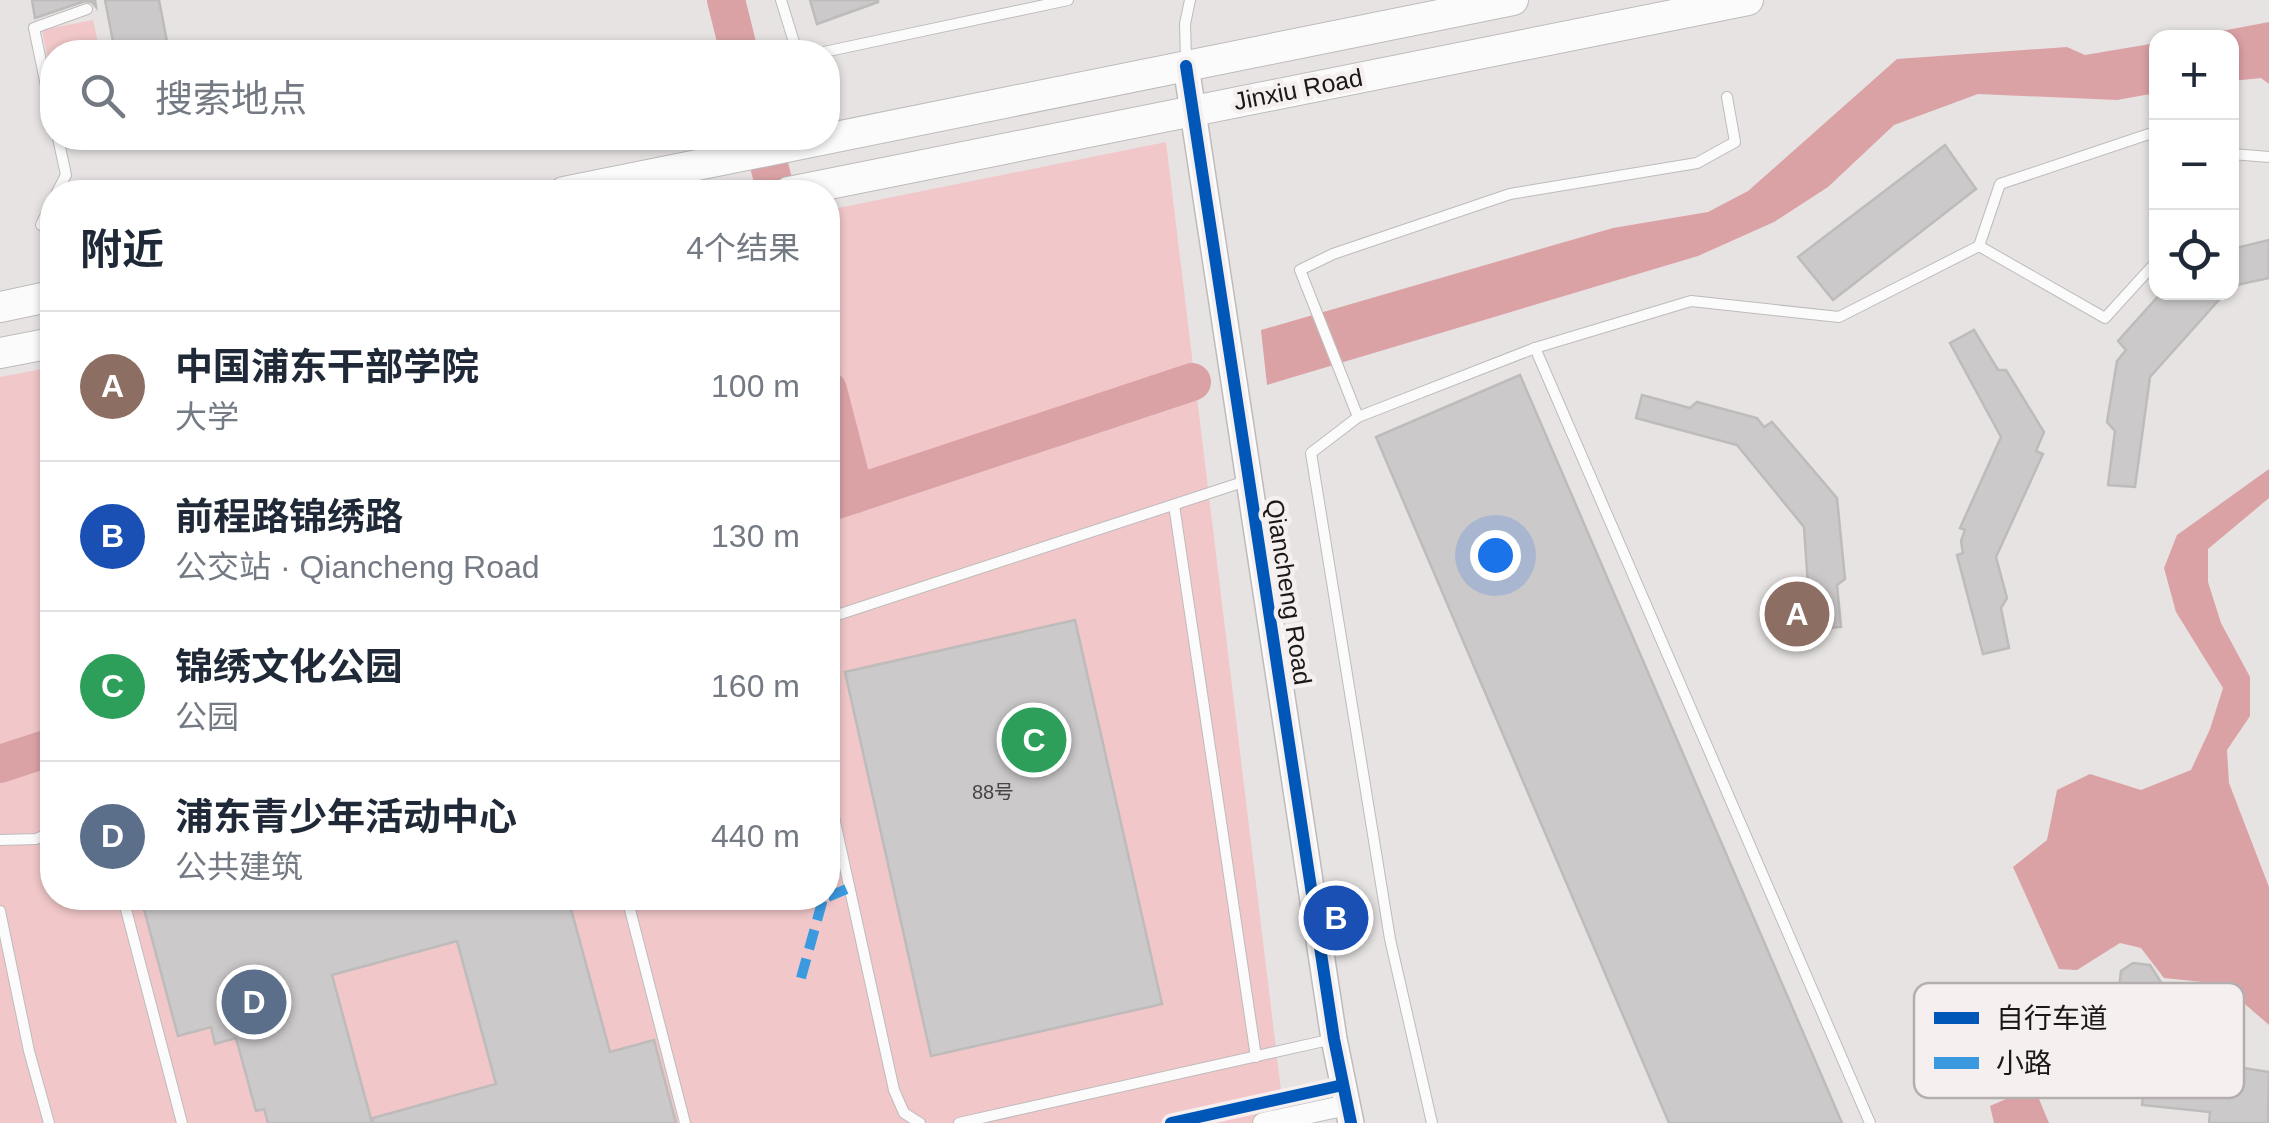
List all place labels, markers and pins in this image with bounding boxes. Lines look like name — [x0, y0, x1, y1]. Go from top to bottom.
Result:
pin: A — [1764, 576, 1830, 652]
pin: C — [1002, 702, 1066, 778]
pin: B — [1304, 880, 1368, 956]
pin: D — [222, 964, 286, 1040]

